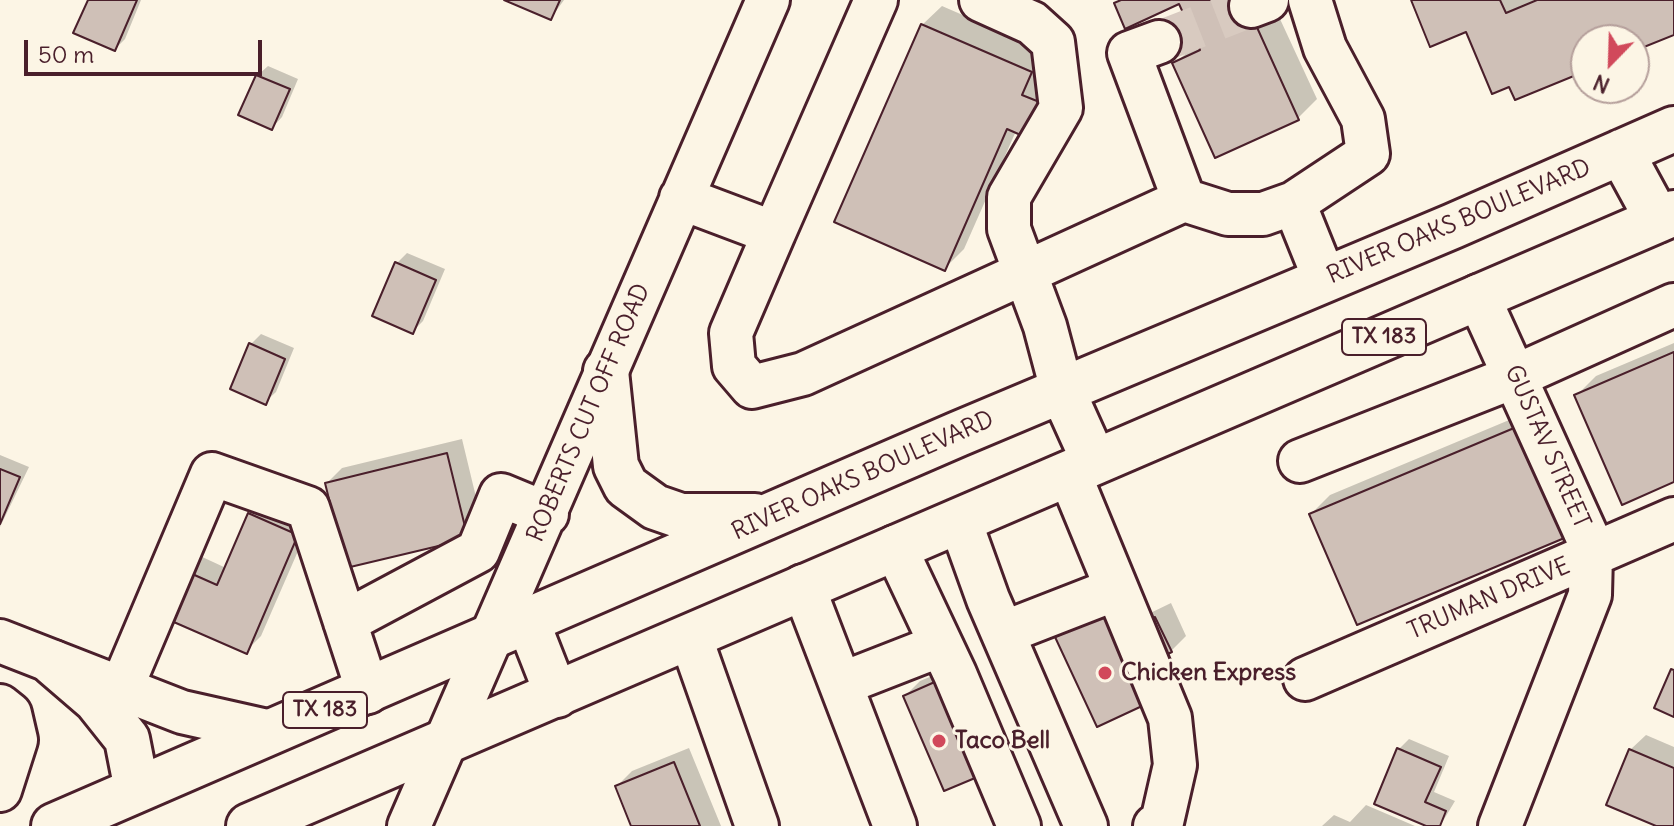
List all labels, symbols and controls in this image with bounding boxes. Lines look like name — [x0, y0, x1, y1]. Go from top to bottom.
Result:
scale bar — [28, 24, 266, 74]
north arrow — [1570, 24, 1650, 104]
text: 50 m — [38, 39, 94, 69]
text: N — [1589, 68, 1614, 100]
street label: RIVER OAKS BOULEVARD — [1323, 153, 1595, 291]
street label: ROBERTS CUT OFF ROAD — [521, 279, 657, 547]
road number: TX 183 — [1342, 319, 1426, 355]
street label: GUSTAV STREET — [1498, 361, 1596, 533]
street label: RIVER OAKS BOULEVARD — [728, 405, 998, 547]
street label: TRUMAN DRIVE — [1404, 552, 1574, 646]
place label: Chicken Express — [1121, 659, 1296, 687]
marker: Chicken Express — [1096, 664, 1114, 682]
road number: TX 183 — [283, 692, 367, 728]
place label: Taco Bell — [955, 727, 1050, 755]
marker: Taco Bell — [930, 732, 948, 750]

